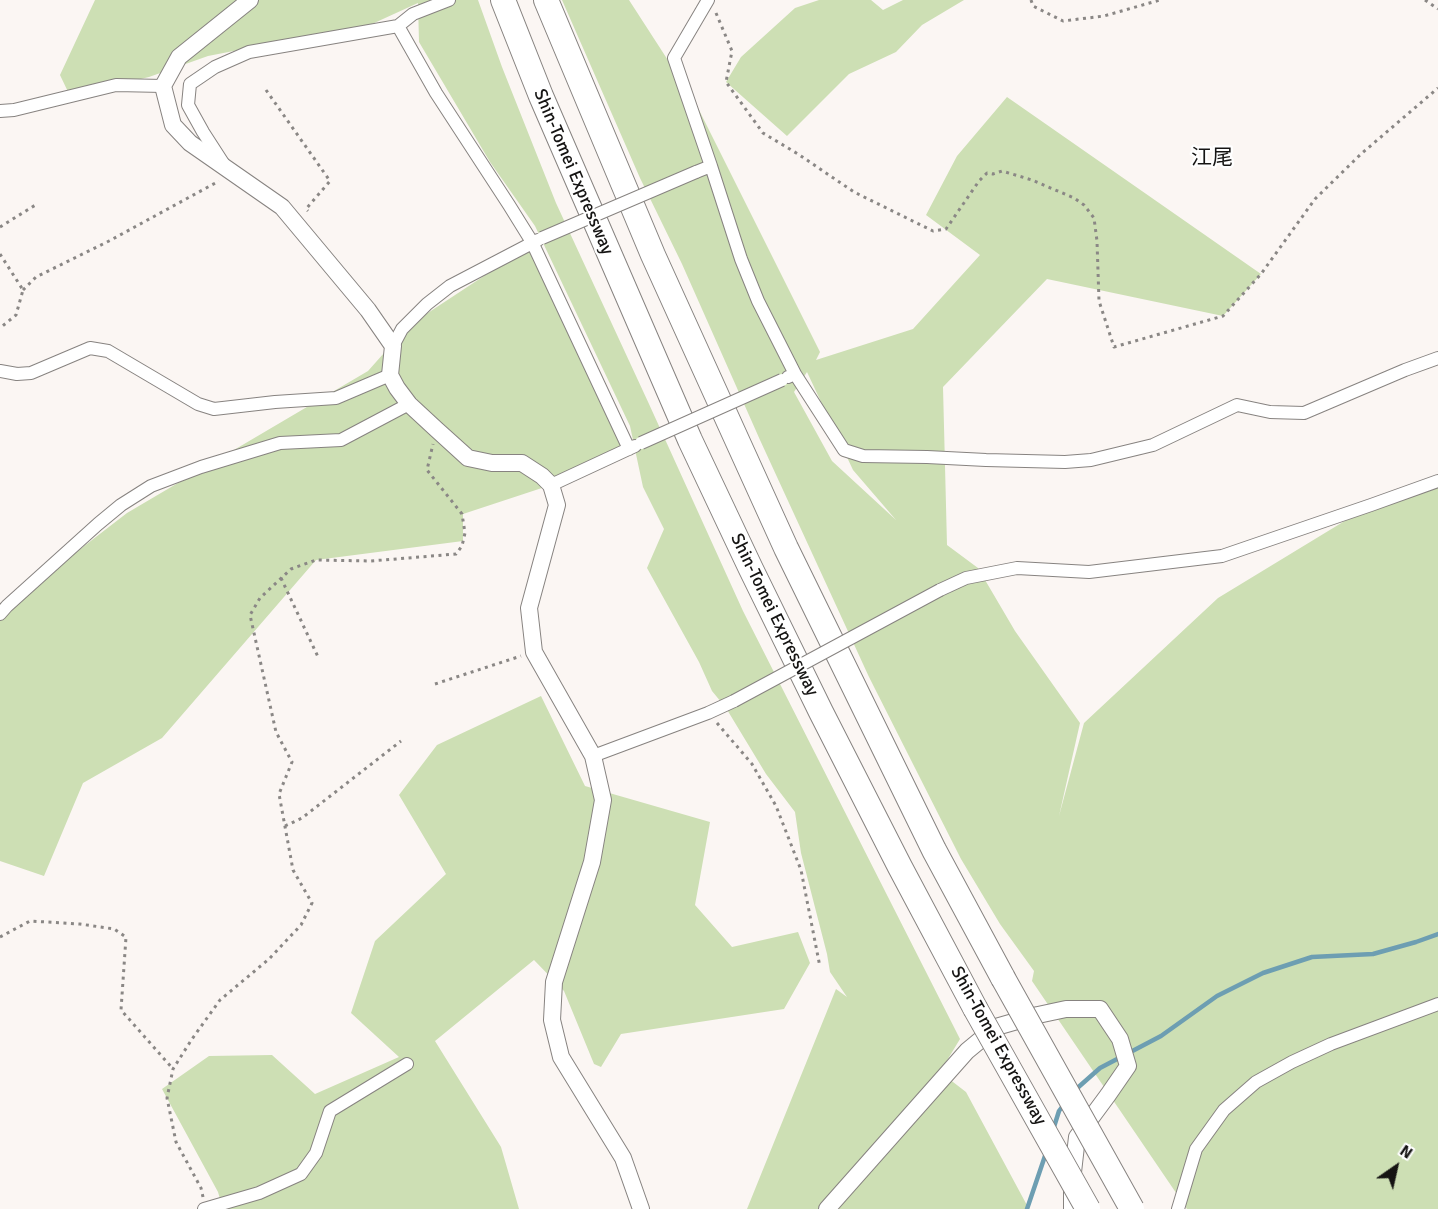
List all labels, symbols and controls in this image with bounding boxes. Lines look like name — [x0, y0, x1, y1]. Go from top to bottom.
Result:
street label: Shin-Tomei Expressway — [528, 86, 618, 258]
district label: 江尾 — [1191, 145, 1233, 171]
street label: Shin-Tomei Expressway — [725, 530, 823, 700]
street label: Shin-Tomei Expressway — [945, 963, 1051, 1129]
north arrow — [1366, 1137, 1426, 1197]
text: N — [1396, 1141, 1416, 1163]

